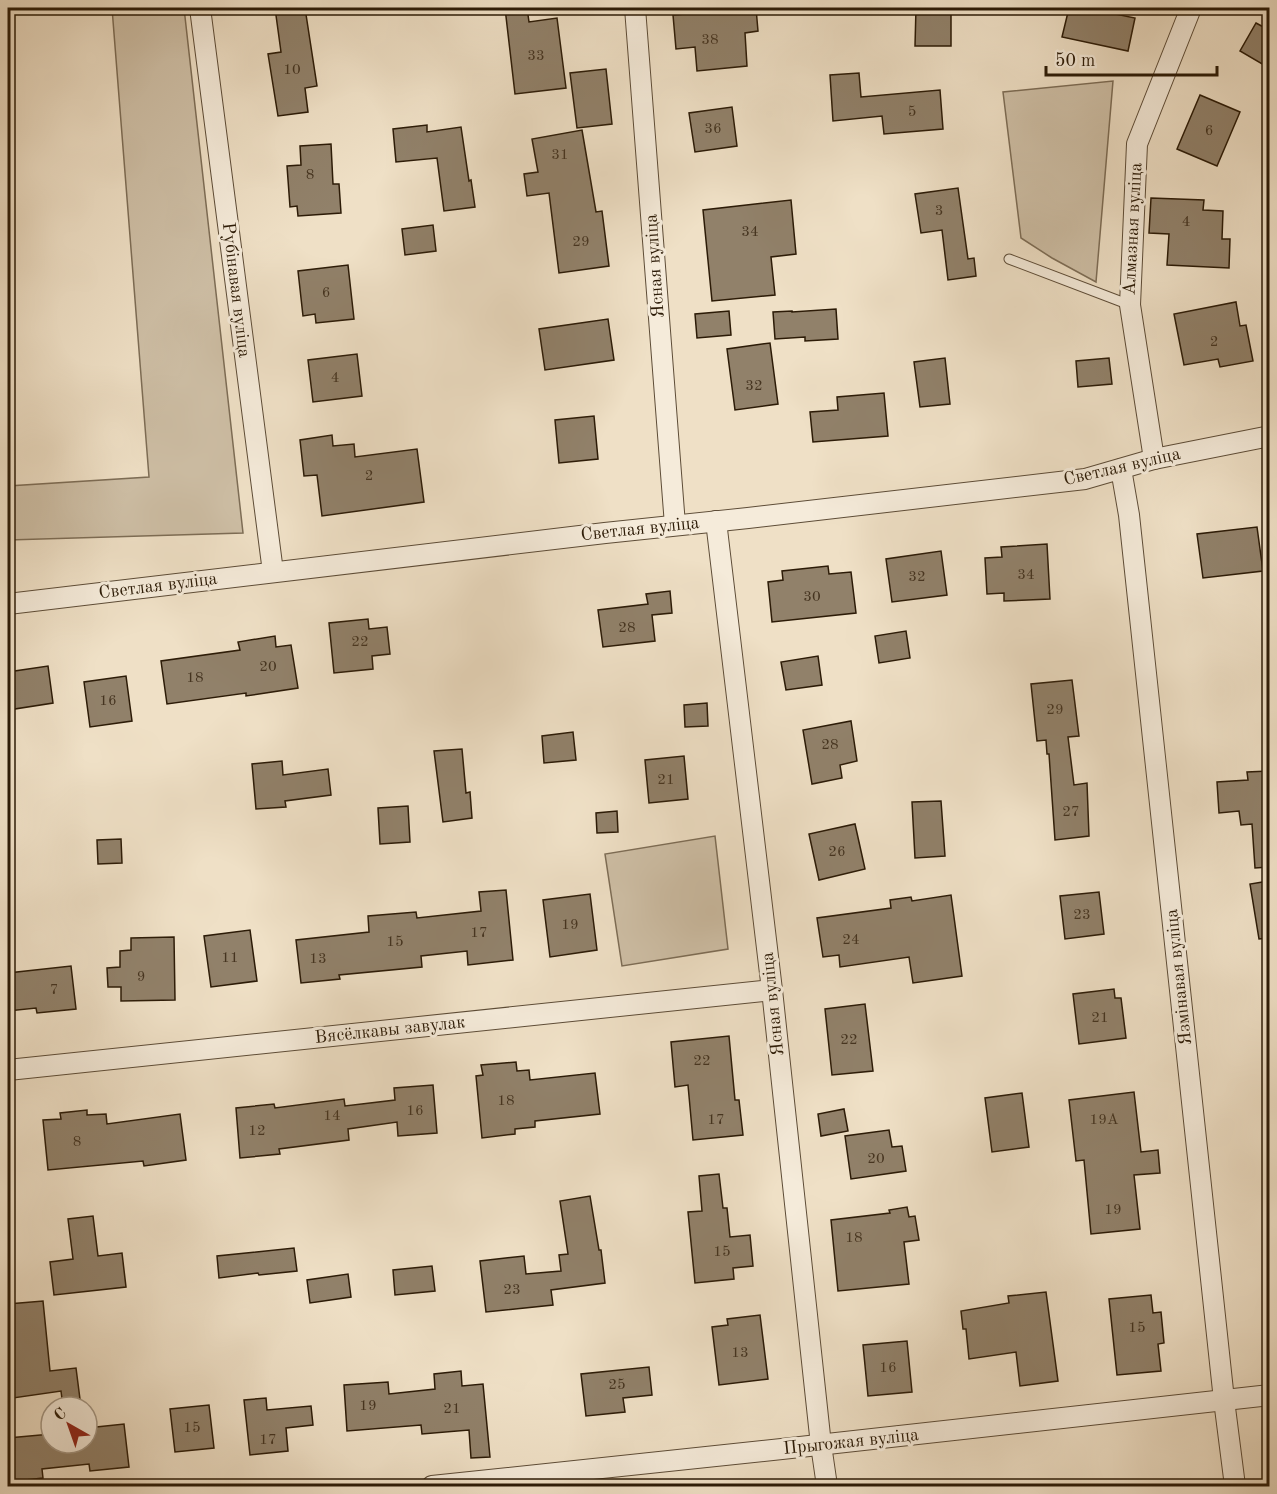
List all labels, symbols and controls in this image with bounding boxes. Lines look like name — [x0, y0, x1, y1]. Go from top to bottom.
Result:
house number: 38 — [701, 33, 719, 48]
scale bar — [1046, 39, 1217, 77]
house number: 33 — [527, 49, 545, 64]
text: 50 m — [1055, 52, 1095, 70]
house number: 10 — [283, 63, 301, 78]
house number: 5 — [908, 105, 916, 120]
house number: 36 — [704, 122, 722, 137]
house number: 6 — [1205, 124, 1213, 139]
house number: 31 — [551, 148, 569, 163]
street label: Алмазная вуліца — [1121, 162, 1145, 296]
house number: 8 — [306, 168, 314, 183]
house number: 3 — [935, 204, 943, 219]
street label: Ясная вуліца — [642, 213, 668, 319]
house number: 4 — [1182, 215, 1190, 230]
street label: Рубінавая вуліца — [219, 221, 253, 359]
house number: 34 — [741, 225, 759, 240]
house number: 29 — [572, 235, 590, 250]
house number: 6 — [322, 286, 330, 301]
house number: 2 — [1210, 335, 1218, 350]
house number: 4 — [331, 371, 339, 386]
house number: 32 — [745, 379, 763, 394]
street label: Светлая вуліца — [1062, 445, 1182, 489]
house number: 2 — [365, 469, 373, 484]
street label: Светлая вуліца — [580, 514, 700, 544]
house number: 34 — [1017, 568, 1035, 583]
street label: Светлая вуліца — [98, 570, 218, 602]
house number: 32 — [908, 570, 926, 585]
house number: 30 — [803, 590, 821, 605]
house number: 28 — [618, 621, 636, 636]
house number: 22 — [351, 635, 369, 650]
house number: 20 — [259, 660, 277, 675]
house number: 18 — [186, 671, 204, 686]
house number: 16 — [99, 694, 117, 709]
house number: 29 — [1046, 703, 1064, 718]
house number: 28 — [821, 738, 839, 753]
house number: 21 — [657, 773, 675, 788]
house number: 27 — [1062, 805, 1080, 820]
house number: 26 — [828, 845, 846, 860]
house number: 23 — [1073, 908, 1091, 923]
street label: Язмінавая вуліца — [1163, 908, 1195, 1046]
house number: 19 — [561, 918, 579, 933]
house number: 17 — [470, 926, 488, 941]
house number: 24 — [842, 933, 860, 948]
house number: 15 — [386, 935, 404, 950]
house number: 11 — [221, 951, 239, 966]
street label: Ясная вуліца — [759, 951, 787, 1057]
house number: 13 — [309, 952, 327, 967]
house number: 9 — [137, 970, 145, 985]
house number: 7 — [50, 983, 58, 998]
house number: 21 — [1091, 1011, 1109, 1026]
street label: Вясёлкавы завулак — [314, 1013, 466, 1047]
house number: 22 — [840, 1033, 858, 1048]
house number: 22 — [693, 1054, 711, 1069]
house number: 18 — [497, 1094, 515, 1109]
house number: 16 — [406, 1104, 424, 1119]
house number: 14 — [323, 1109, 341, 1124]
house number: 17 — [707, 1113, 725, 1128]
house number: 19А — [1090, 1113, 1119, 1128]
house number: 12 — [248, 1124, 266, 1139]
house number: 8 — [73, 1135, 81, 1150]
house number: 20 — [867, 1152, 885, 1167]
house number: 19 — [1104, 1203, 1122, 1218]
house number: 18 — [845, 1231, 863, 1246]
house number: 15 — [713, 1245, 731, 1260]
house number: 23 — [503, 1283, 521, 1298]
house number: 15 — [1128, 1321, 1146, 1336]
house number: 13 — [731, 1346, 749, 1361]
house number: 16 — [879, 1361, 897, 1376]
house number: 25 — [608, 1378, 626, 1393]
north arrow — [39, 1395, 99, 1455]
house number: 19 — [359, 1399, 377, 1414]
house number: 21 — [443, 1402, 461, 1417]
text: С — [51, 1406, 70, 1425]
house number: 15 — [183, 1421, 201, 1436]
street label: Прыгожая вуліца — [782, 1426, 920, 1458]
house number: 17 — [259, 1433, 277, 1448]

